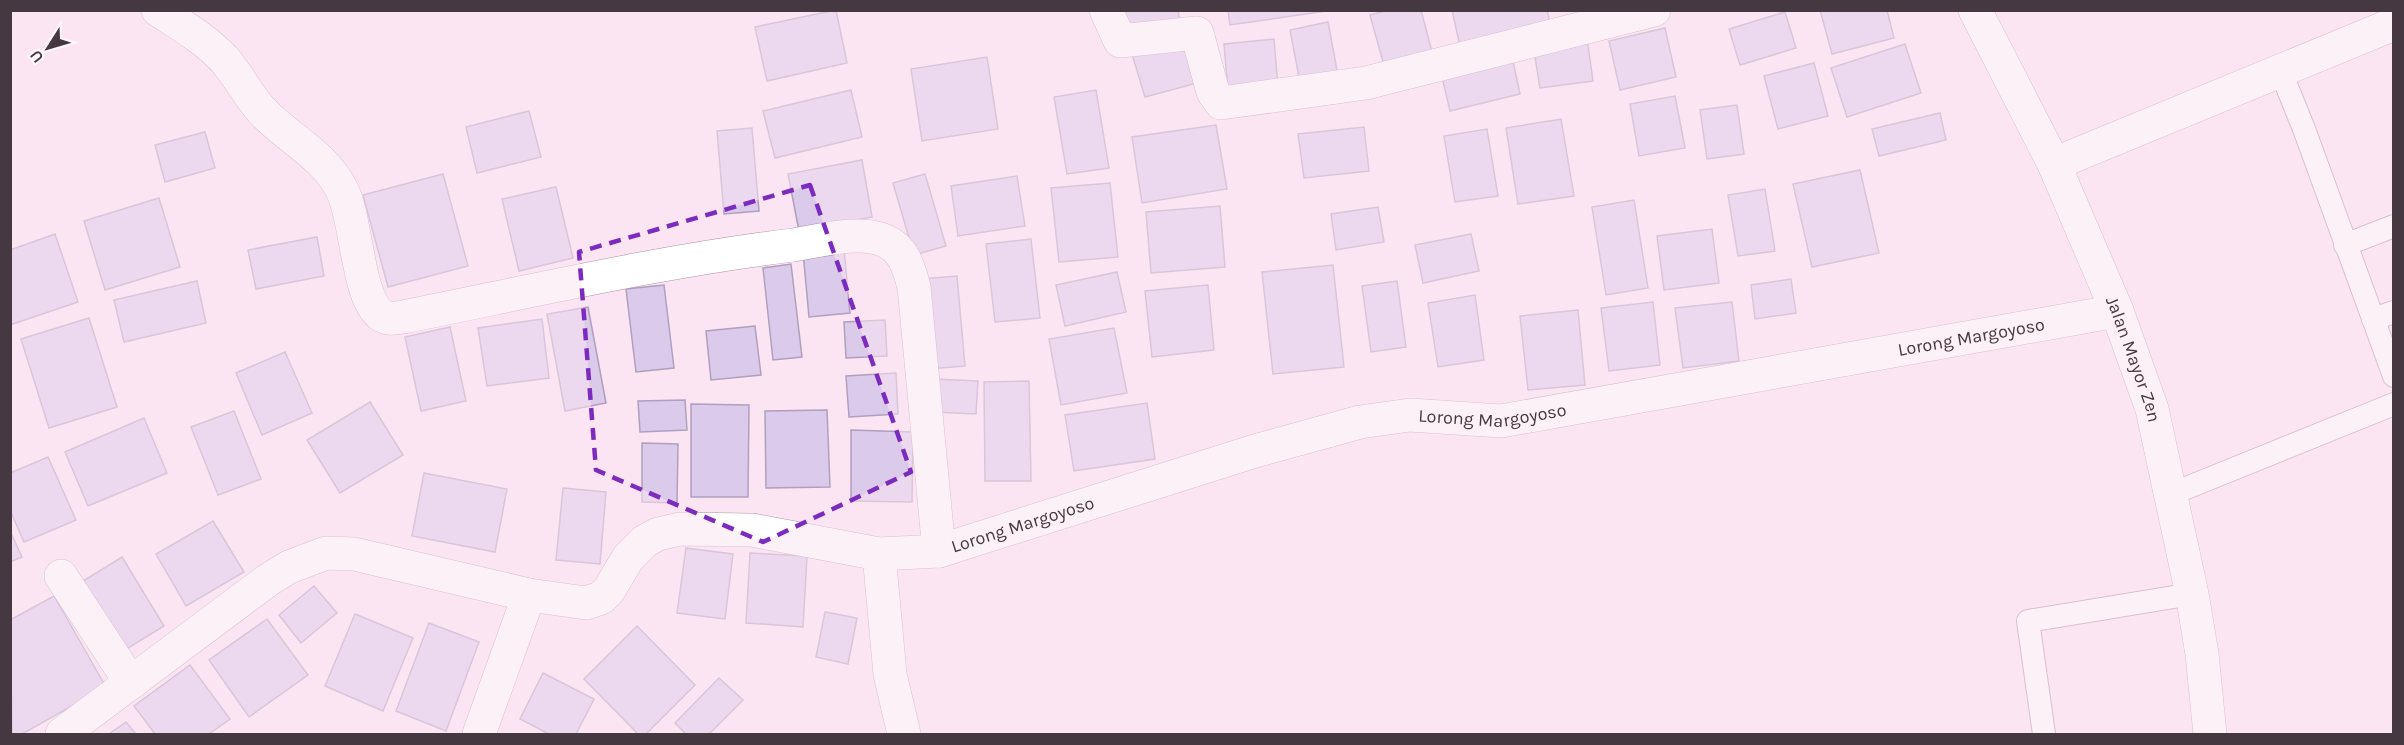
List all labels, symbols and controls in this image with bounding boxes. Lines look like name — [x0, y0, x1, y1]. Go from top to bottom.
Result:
north arrow — [18, 18, 78, 78]
text: U — [26, 47, 47, 67]
street label: Jalan Mayor Zen — [2101, 293, 2166, 424]
street label: Lorong Margoyoso — [1896, 313, 2046, 361]
street label: Lorong Margoyoso — [1418, 399, 1568, 432]
street label: Lorong Margoyoso — [948, 492, 1097, 557]

